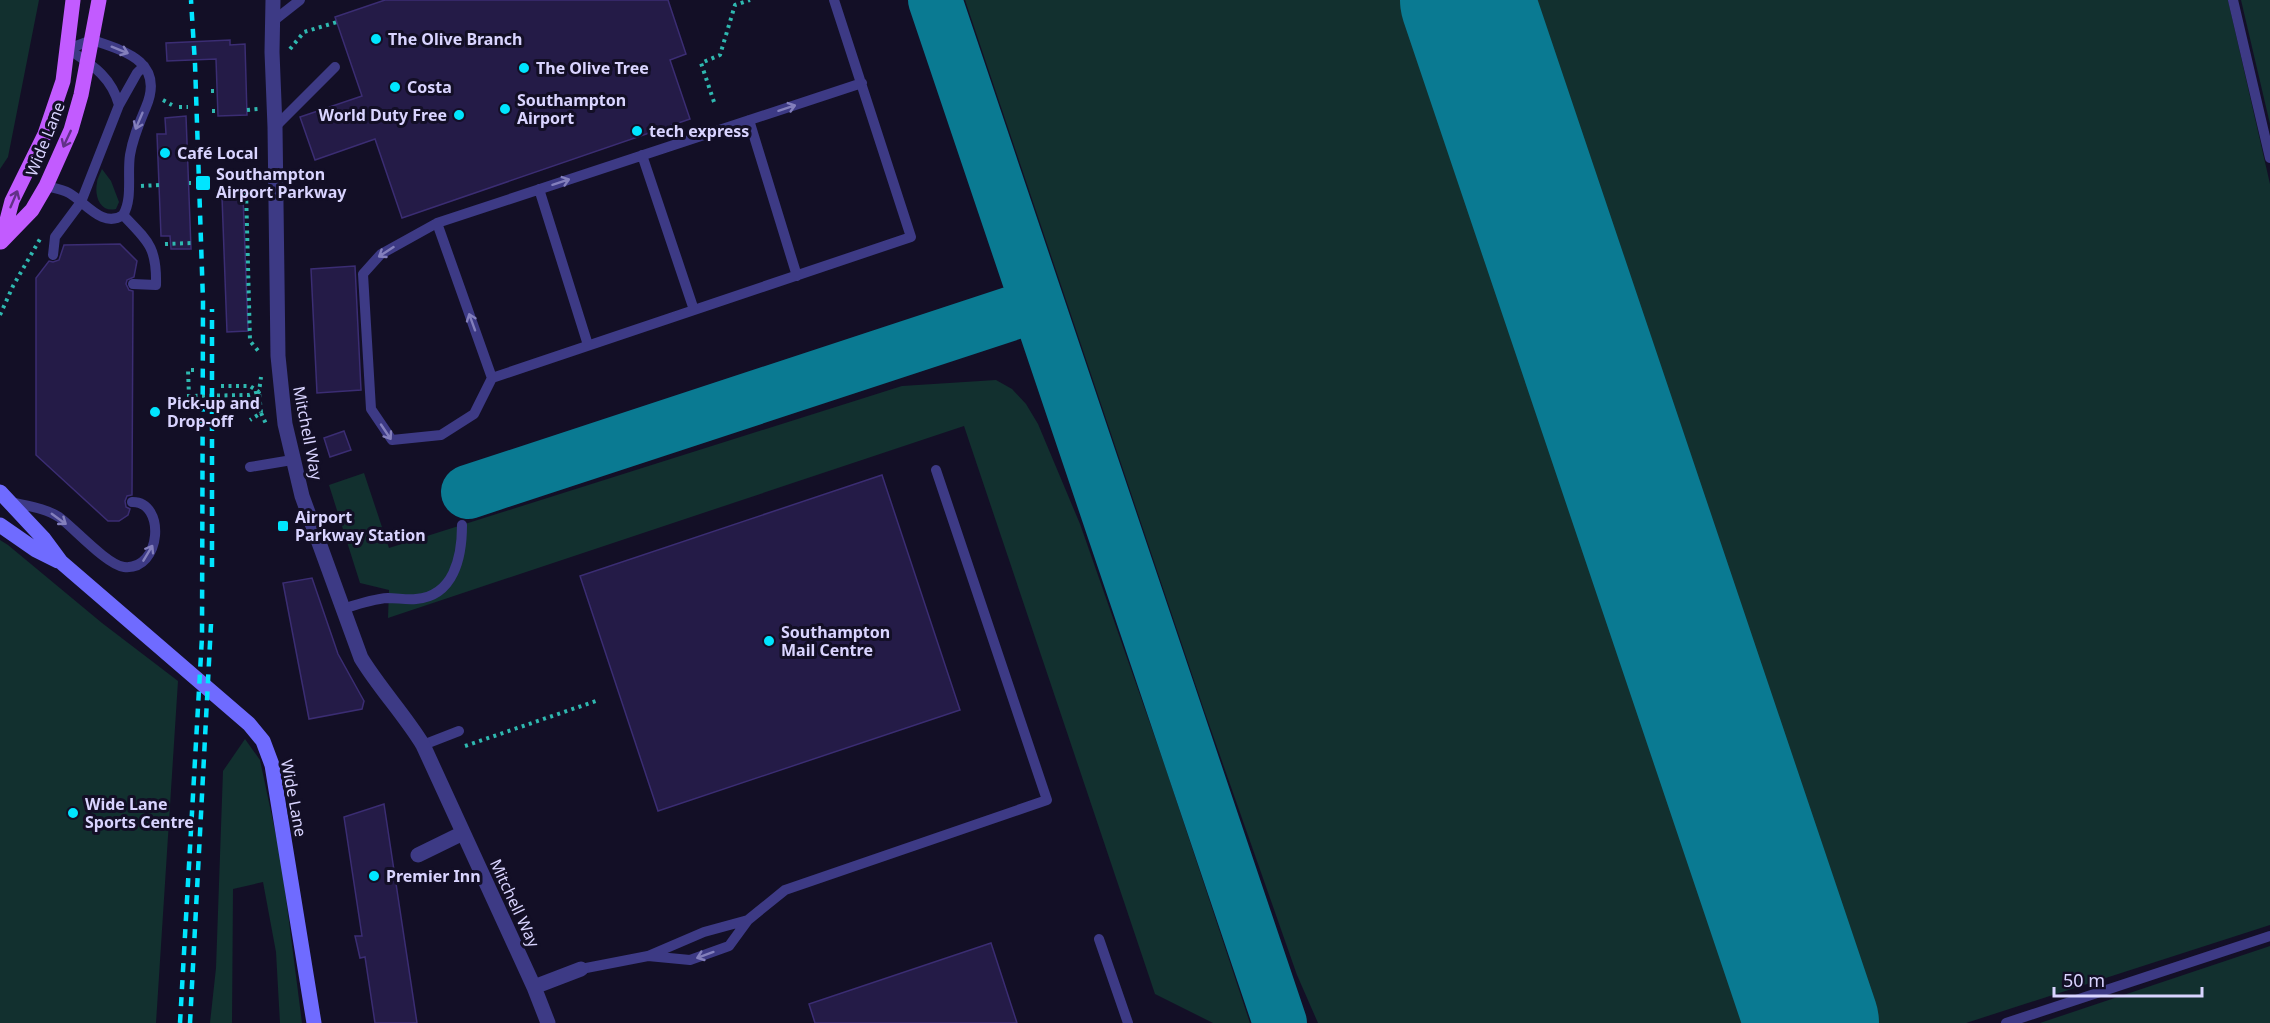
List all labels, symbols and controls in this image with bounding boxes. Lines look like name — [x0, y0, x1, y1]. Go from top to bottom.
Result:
place label: The Olive Branch — [388, 28, 523, 50]
marker: The Olive Branch — [369, 32, 383, 46]
one-way arrow — [110, 45, 128, 56]
place label: The Olive Tree — [536, 57, 649, 79]
marker: The Olive Tree — [517, 61, 531, 75]
place label: Costa — [407, 76, 452, 98]
marker: Costa — [388, 80, 402, 94]
place label: Southampton Airport — [517, 89, 626, 129]
street label: Wide Lane — [20, 99, 70, 179]
marker: Southampton Airport — [498, 102, 512, 116]
one-way arrow — [777, 102, 796, 113]
place label: World Duty Free — [319, 104, 447, 126]
marker: World Duty Free — [452, 108, 466, 122]
one-way arrow — [133, 112, 145, 130]
place label: tech express — [649, 120, 749, 142]
marker: tech express — [630, 124, 644, 138]
one-way arrow — [61, 130, 72, 148]
place label: Café Local — [177, 142, 258, 164]
marker: Café Local — [158, 146, 172, 160]
place label: Southampton Airport Parkway — [216, 163, 347, 203]
marker: Southampton Airport Parkway — [194, 174, 212, 192]
one-way arrow — [551, 176, 570, 187]
one-way arrow — [9, 190, 20, 208]
one-way arrow — [379, 246, 395, 258]
one-way arrow — [466, 314, 477, 332]
street label: Mitchell Way — [288, 384, 328, 483]
place label: Pick-up and Drop-off — [167, 392, 260, 432]
marker: Pick-up and Drop-off — [148, 405, 162, 419]
one-way arrow — [380, 423, 392, 439]
place label: Airport Parkway Station — [295, 506, 426, 546]
one-way arrow — [51, 512, 67, 525]
marker: Airport Parkway Station — [276, 519, 290, 533]
one-way arrow — [142, 545, 154, 562]
place label: Southampton Mail Centre — [781, 621, 890, 661]
marker: Southampton Mail Centre — [762, 634, 776, 648]
street label: Wide Lane — [276, 757, 312, 839]
place label: Wide Lane Sports Centre — [85, 793, 194, 833]
marker: Wide Lane Sports Centre — [66, 806, 80, 820]
street label: Mitchell Way — [485, 855, 545, 952]
place label: Premier Inn — [386, 865, 481, 887]
marker: Premier Inn — [367, 869, 381, 883]
one-way arrow — [696, 950, 715, 961]
scale bar — [2054, 960, 2202, 998]
text: 50 m — [2063, 968, 2105, 992]

